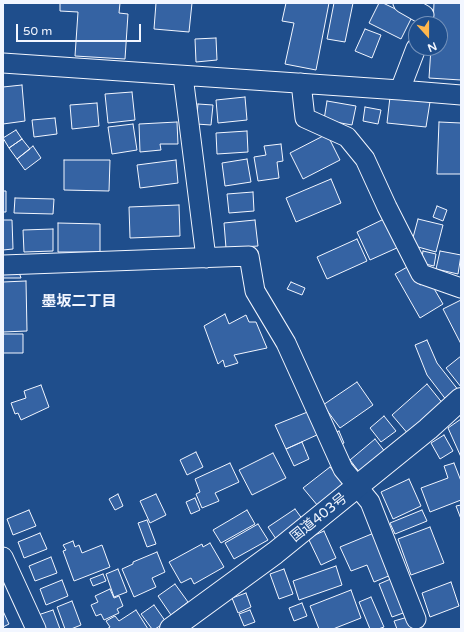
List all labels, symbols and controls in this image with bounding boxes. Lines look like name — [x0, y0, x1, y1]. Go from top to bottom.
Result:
scale bar — [18, 16, 143, 42]
north arrow — [408, 16, 448, 56]
text: 50 m — [23, 24, 52, 38]
text: N — [426, 39, 439, 54]
district label: 墨坂二丁目 — [42, 293, 116, 311]
street label: 国道403号 — [287, 490, 351, 546]

